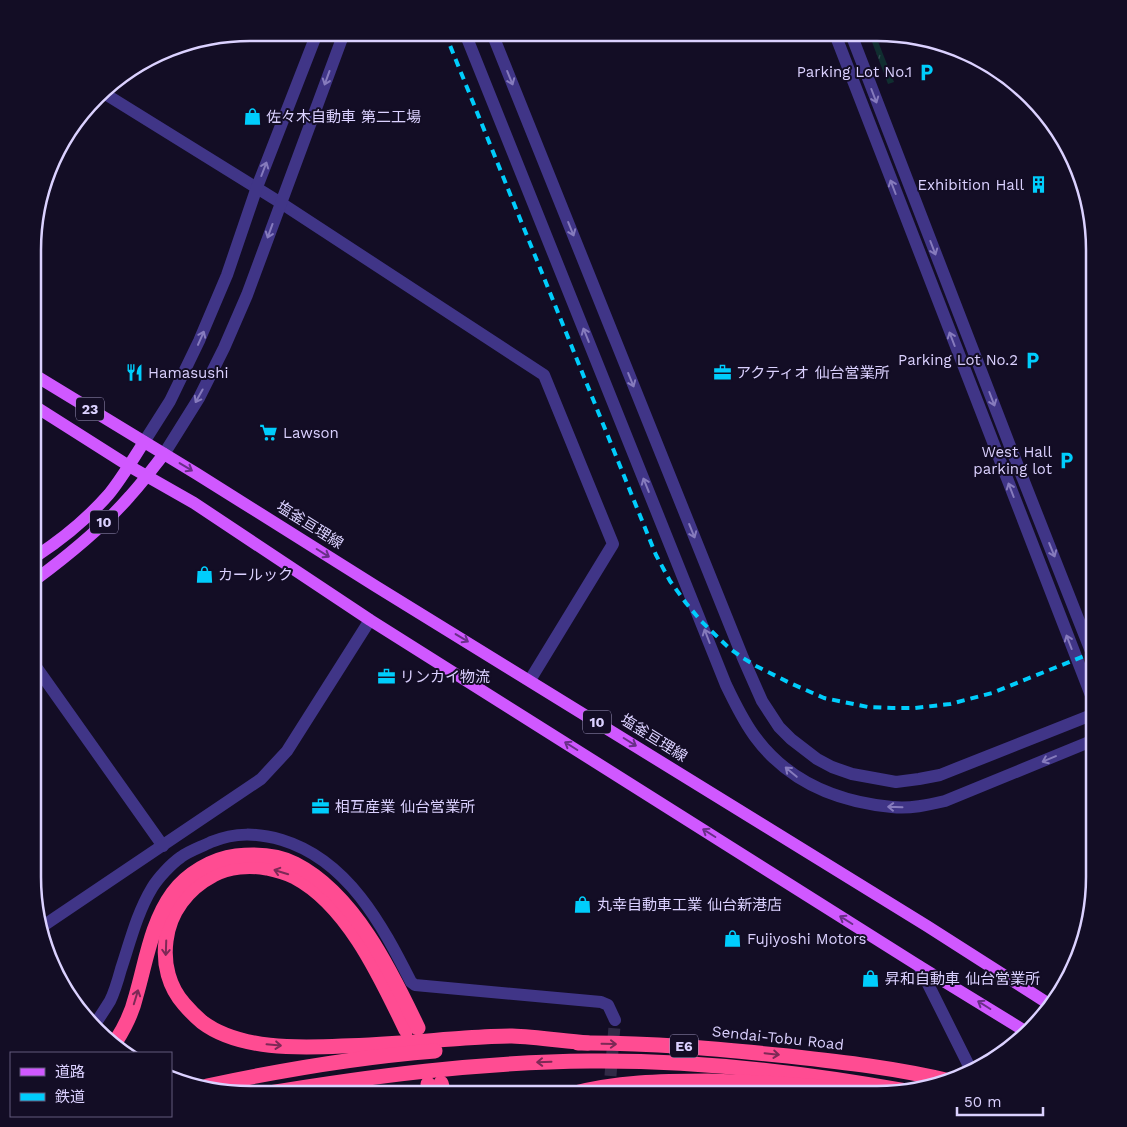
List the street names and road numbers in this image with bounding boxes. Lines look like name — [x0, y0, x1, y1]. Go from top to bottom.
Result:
road number: 23 — [76, 398, 104, 420]
street label: 塩釜亘理線 — [273, 497, 347, 553]
road number: 10 — [90, 511, 118, 534]
road number: 10 — [583, 710, 611, 734]
street label: 塩釜亘理線 — [617, 710, 691, 766]
street label: Sendai-Tobu Road — [711, 1022, 845, 1054]
road number: E6 — [670, 1034, 698, 1058]

